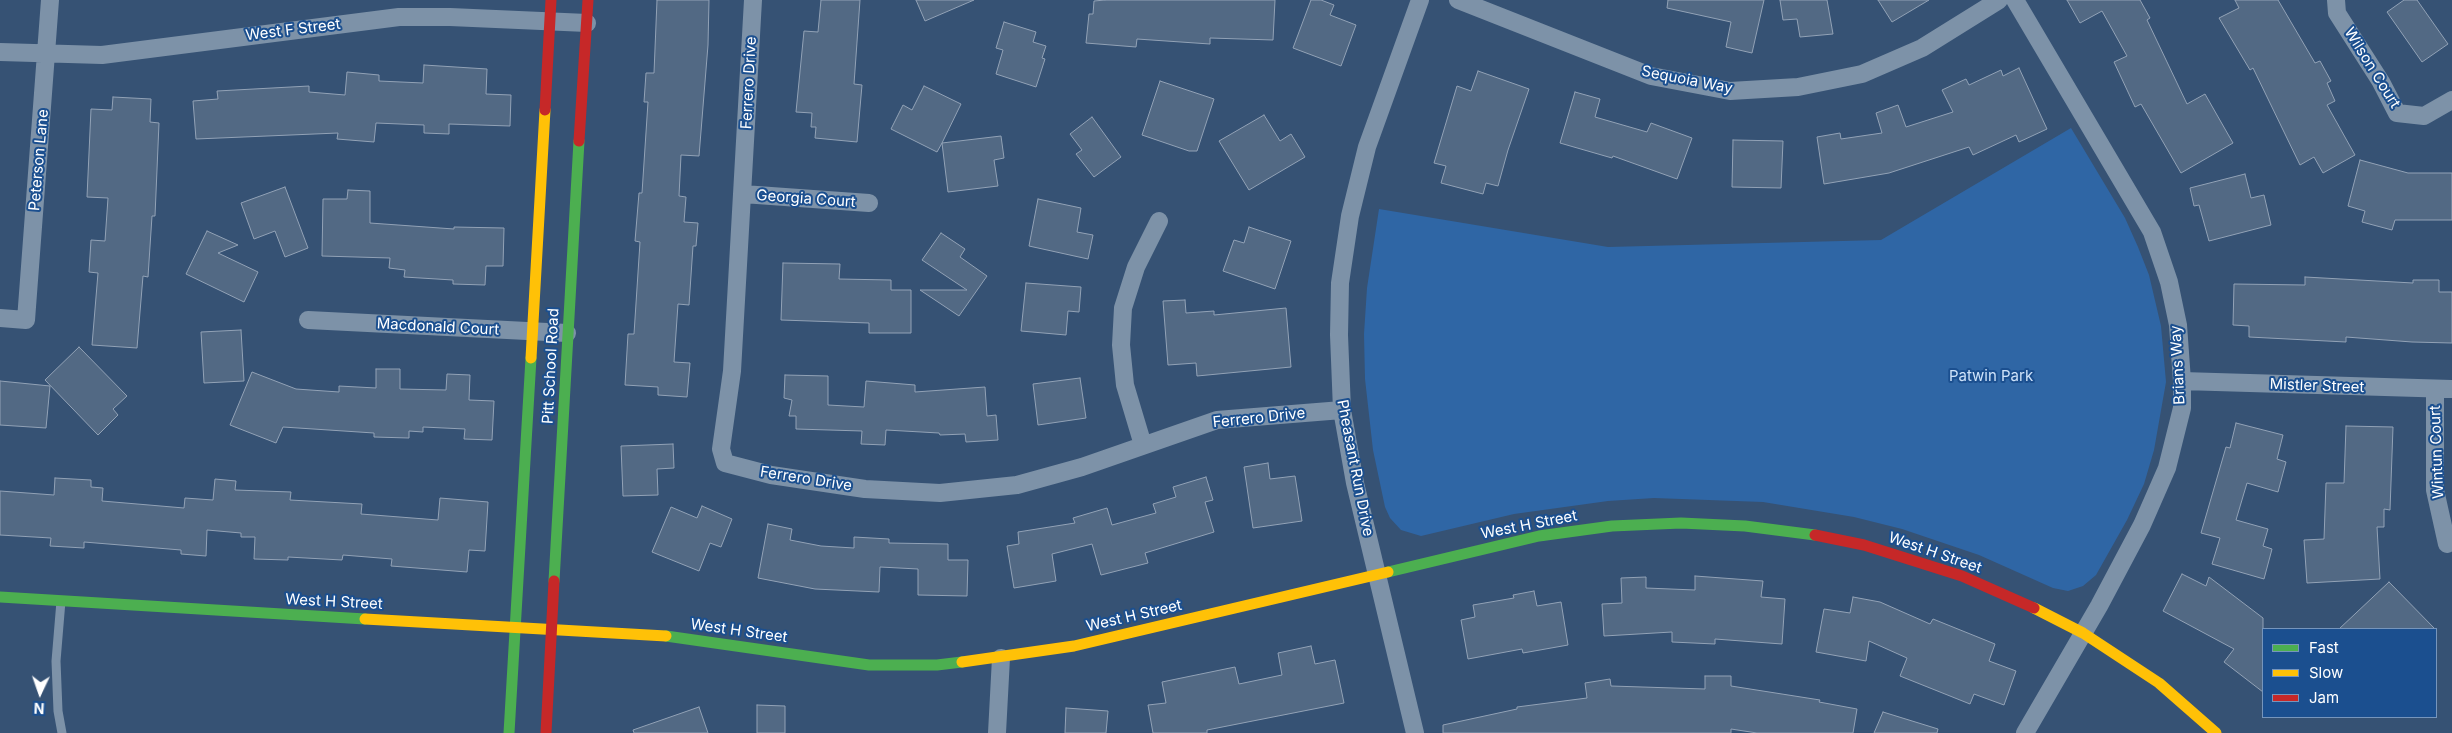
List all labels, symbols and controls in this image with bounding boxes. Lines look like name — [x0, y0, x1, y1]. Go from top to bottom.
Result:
street label: West F Street — [245, 15, 341, 45]
street label: Wilson Court — [2340, 24, 2404, 112]
street label: Ferrero Drive — [738, 36, 760, 130]
street label: Sequoia Way — [1640, 62, 1734, 98]
street label: Peterson Lane — [26, 108, 52, 212]
street label: Georgia Court — [756, 187, 856, 211]
street label: Pitt School Road — [539, 308, 563, 424]
street label: Macdonald Court — [376, 315, 500, 339]
street label: Brians Way — [2167, 325, 2189, 405]
park label: Patwin Park — [1949, 367, 2033, 385]
street label: Mistler Street — [2269, 375, 2365, 397]
street label: Pheasant Run Drive — [1333, 398, 1377, 538]
street label: Ferrero Drive — [1212, 404, 1306, 432]
street label: Wintun Court — [2426, 405, 2448, 499]
street label: Ferrero Drive — [759, 463, 853, 495]
street label: West H Street — [1479, 507, 1579, 543]
street label: West H Street — [1886, 529, 1984, 577]
street label: West H Street — [285, 590, 383, 614]
street label: West H Street — [1084, 596, 1184, 636]
street label: West H Street — [689, 615, 789, 647]
legend — [2262, 628, 2437, 718]
text: Fast — [2309, 638, 2339, 657]
text: Slow — [2309, 663, 2343, 682]
north arrow — [15, 668, 65, 718]
text: Jam — [2309, 688, 2339, 707]
text: N — [33, 700, 45, 717]

